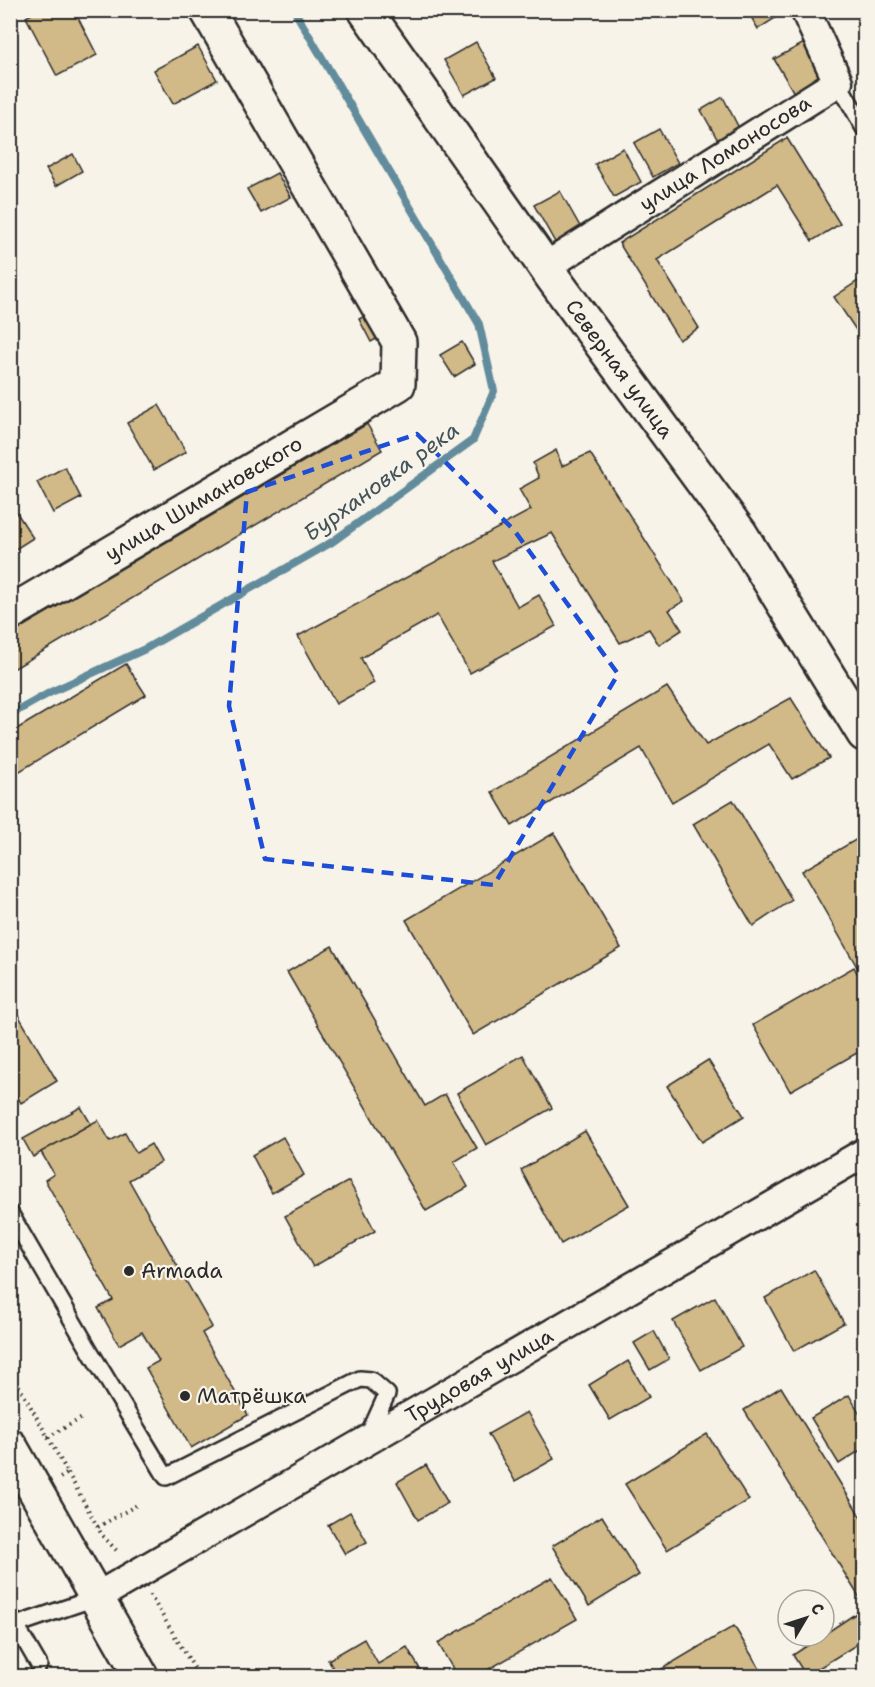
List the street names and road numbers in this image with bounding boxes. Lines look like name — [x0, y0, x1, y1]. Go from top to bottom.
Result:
street label: улица Ломоносова — [634, 89, 816, 218]
street label: Северная улица — [559, 293, 680, 444]
street label: улица Шимановского — [100, 430, 308, 568]
street label: Трудовая улица — [400, 1322, 558, 1429]

